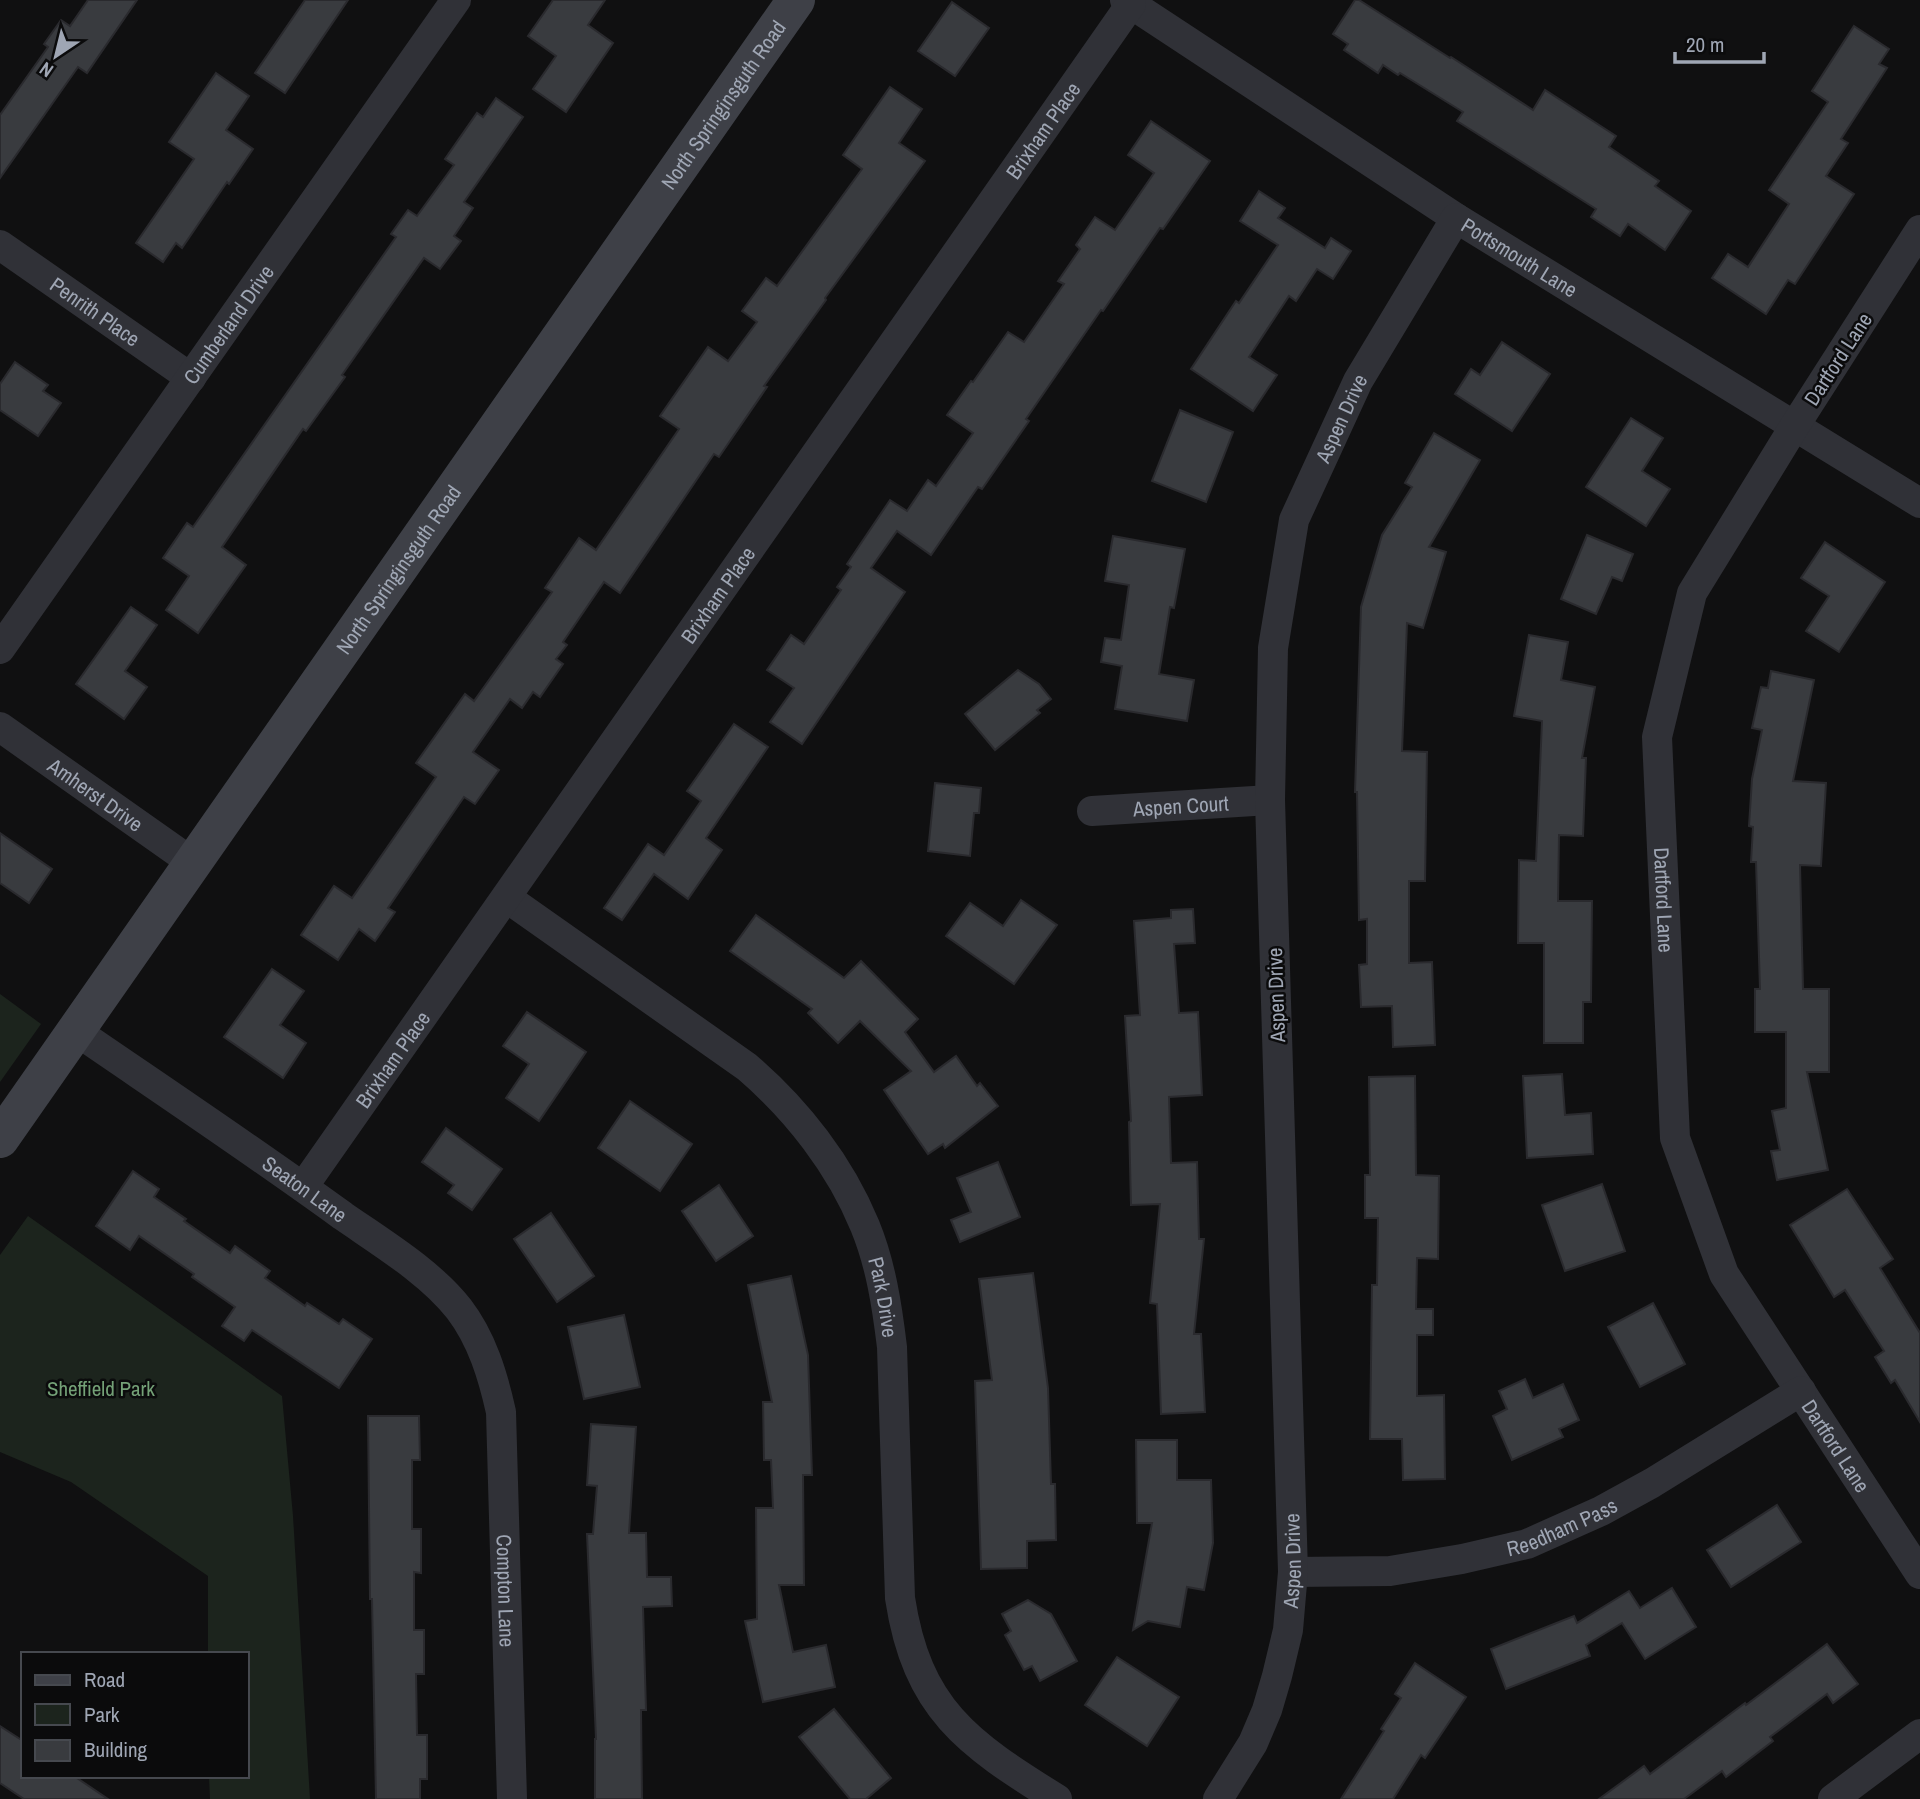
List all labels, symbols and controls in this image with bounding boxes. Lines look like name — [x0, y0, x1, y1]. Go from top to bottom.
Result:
street label: North Springinsguth Road — [654, 14, 792, 195]
north arrow — [21, 21, 91, 91]
scale bar — [1675, 21, 1764, 65]
text: 20 m — [1686, 30, 1724, 59]
text: N — [34, 56, 58, 84]
street label: Brixham Place — [999, 76, 1087, 184]
street label: Portsmouth Lane — [1456, 210, 1583, 304]
street label: Cumberland Drive — [176, 259, 280, 390]
street label: Penrith Place — [44, 270, 146, 353]
street label: Dartford Lane — [1797, 307, 1879, 411]
street label: Aspen Drive — [1307, 368, 1374, 468]
street label: North Springinsguth Road — [329, 479, 467, 660]
street label: Brixham Place — [674, 540, 762, 649]
street label: Amherst Drive — [41, 750, 149, 838]
street label: Aspen Court — [1131, 788, 1230, 823]
street label: Dartford Lane — [1647, 847, 1681, 953]
street label: Aspen Drive — [1260, 947, 1292, 1044]
street label: Brixham Place — [348, 1005, 436, 1113]
street label: Seaton Lane — [257, 1149, 353, 1229]
street label: Park Drive — [862, 1253, 905, 1339]
park label: Sheffield Park — [47, 1374, 155, 1403]
street label: Dartford Lane — [1795, 1394, 1877, 1498]
street label: Reedham Pass — [1504, 1491, 1622, 1563]
street label: Aspen Drive — [1275, 1513, 1308, 1610]
street label: Compton Lane — [490, 1534, 522, 1648]
legend — [21, 1652, 248, 1778]
text: Road — [84, 1665, 125, 1694]
text: Park — [84, 1700, 120, 1729]
text: Building — [84, 1735, 148, 1764]

